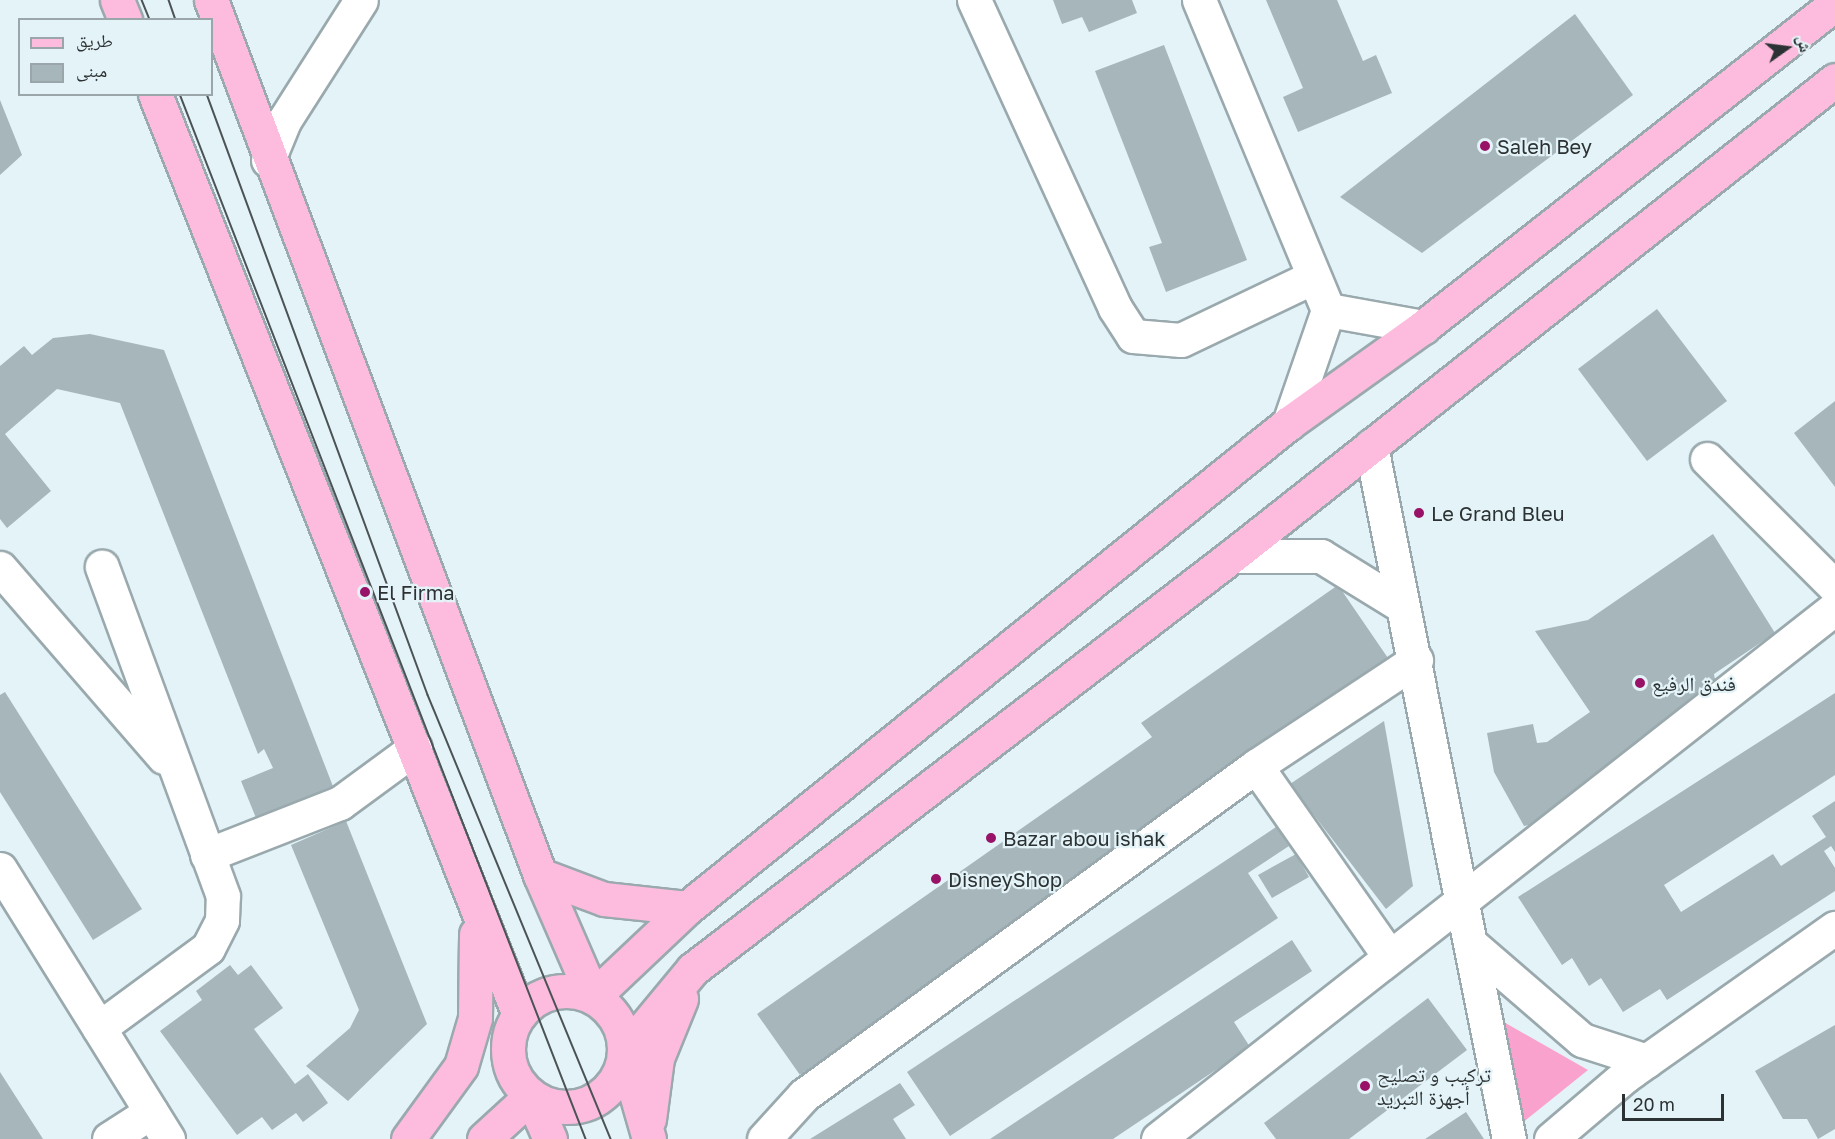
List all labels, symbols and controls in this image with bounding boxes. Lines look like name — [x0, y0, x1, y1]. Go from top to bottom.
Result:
legend — [18, 18, 213, 96]
north arrow — [1757, 18, 1817, 78]
text: طريق — [76, 29, 113, 51]
text: ش — [1793, 33, 1816, 54]
text: مبنى — [76, 59, 107, 81]
place label: Saleh Bey — [1497, 134, 1592, 158]
marker: Saleh Bey — [1478, 139, 1492, 153]
place label: Le Grand Bleu — [1431, 501, 1565, 525]
marker: Le Grand Bleu — [1412, 506, 1426, 520]
place label: El Firma — [377, 580, 455, 604]
marker: El Firma — [358, 585, 372, 599]
place label: فندق الرفيع — [1652, 671, 1736, 695]
marker: فندق الرفيع — [1633, 676, 1647, 690]
place label: Bazar abou ishak — [1003, 826, 1166, 850]
marker: Bazar abou ishak — [984, 831, 998, 845]
place label: DisneyShop — [948, 867, 1062, 891]
marker: DisneyShop — [929, 872, 943, 886]
place label: تركيب و تصليح أجهزة التبريد — [1377, 1062, 1491, 1109]
marker: تركيب و تصليح أجهزة التبريد — [1358, 1079, 1372, 1093]
scale bar — [1625, 1082, 1727, 1120]
text: 20 m — [1633, 1093, 1675, 1115]

